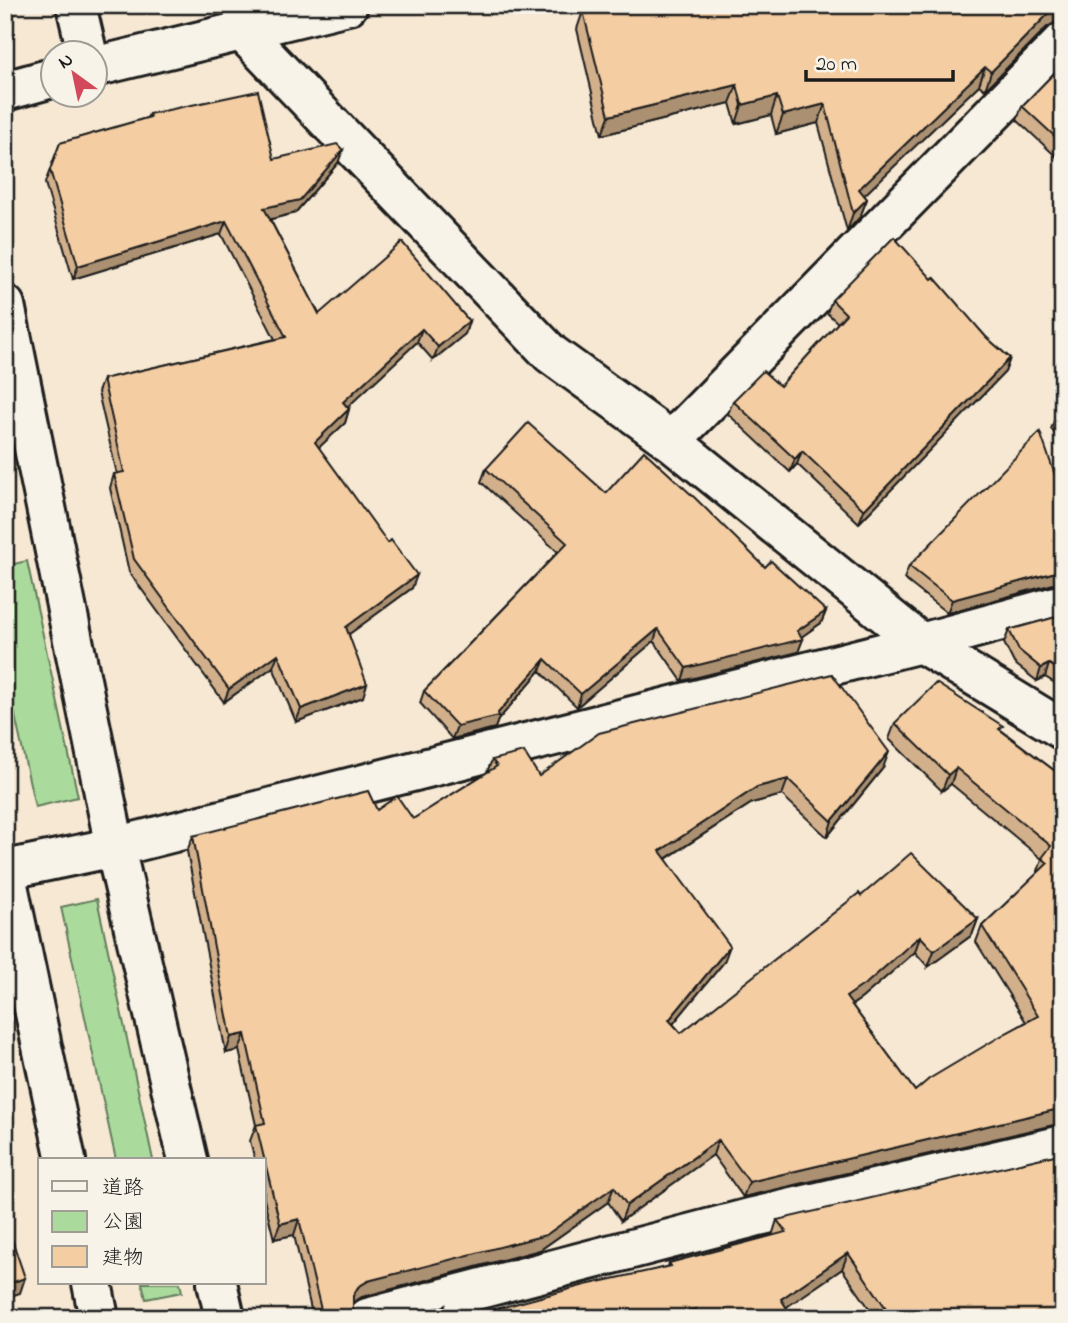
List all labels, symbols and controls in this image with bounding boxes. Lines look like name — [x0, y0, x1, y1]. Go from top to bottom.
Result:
north arrow — [38, 38, 108, 108]
scale bar — [806, 38, 953, 82]
text: N — [53, 47, 79, 77]
text: 20 m — [816, 50, 857, 80]
legend — [38, 1158, 266, 1284]
text: 道路 — [102, 1174, 144, 1204]
text: 公園 — [102, 1208, 144, 1238]
text: 建物 — [102, 1244, 144, 1274]

